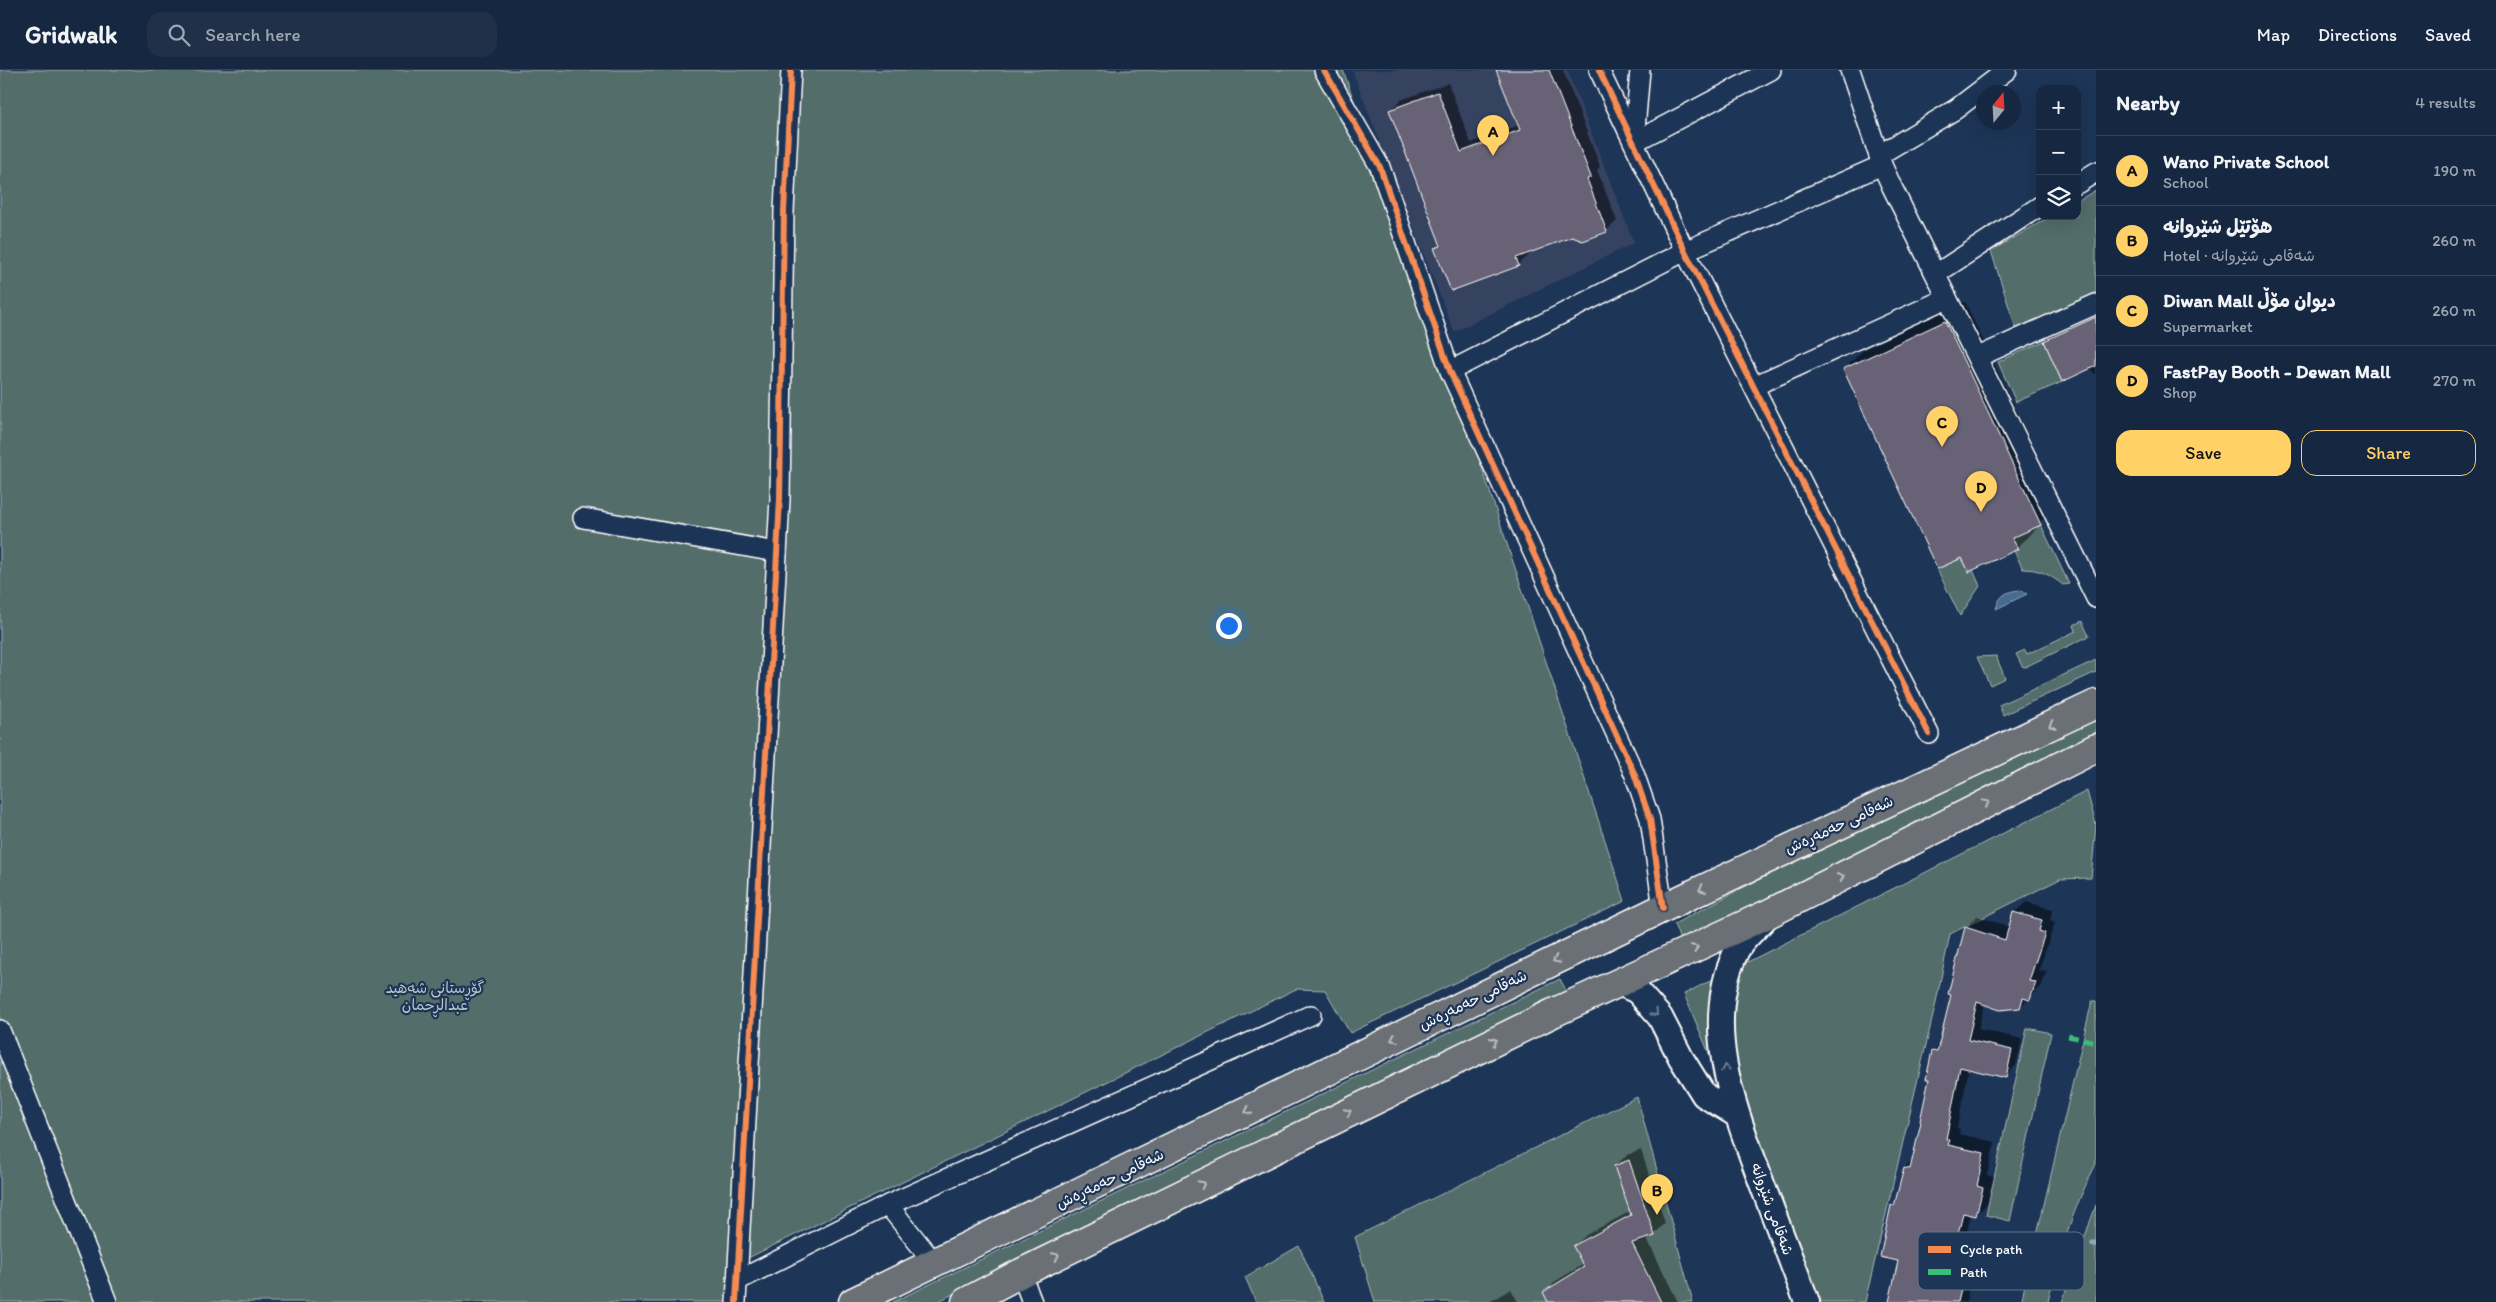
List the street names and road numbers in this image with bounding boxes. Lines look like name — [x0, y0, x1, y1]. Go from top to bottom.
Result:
street label: شەقامی حەمەڕەش — [1782, 792, 1898, 862]
street label: شەقامی حەمەڕەش — [1416, 966, 1532, 1037]
street label: شەقامی حەمەڕەش — [1053, 1145, 1169, 1216]
street label: شەقامی شێروانە — [1746, 1160, 1797, 1258]

